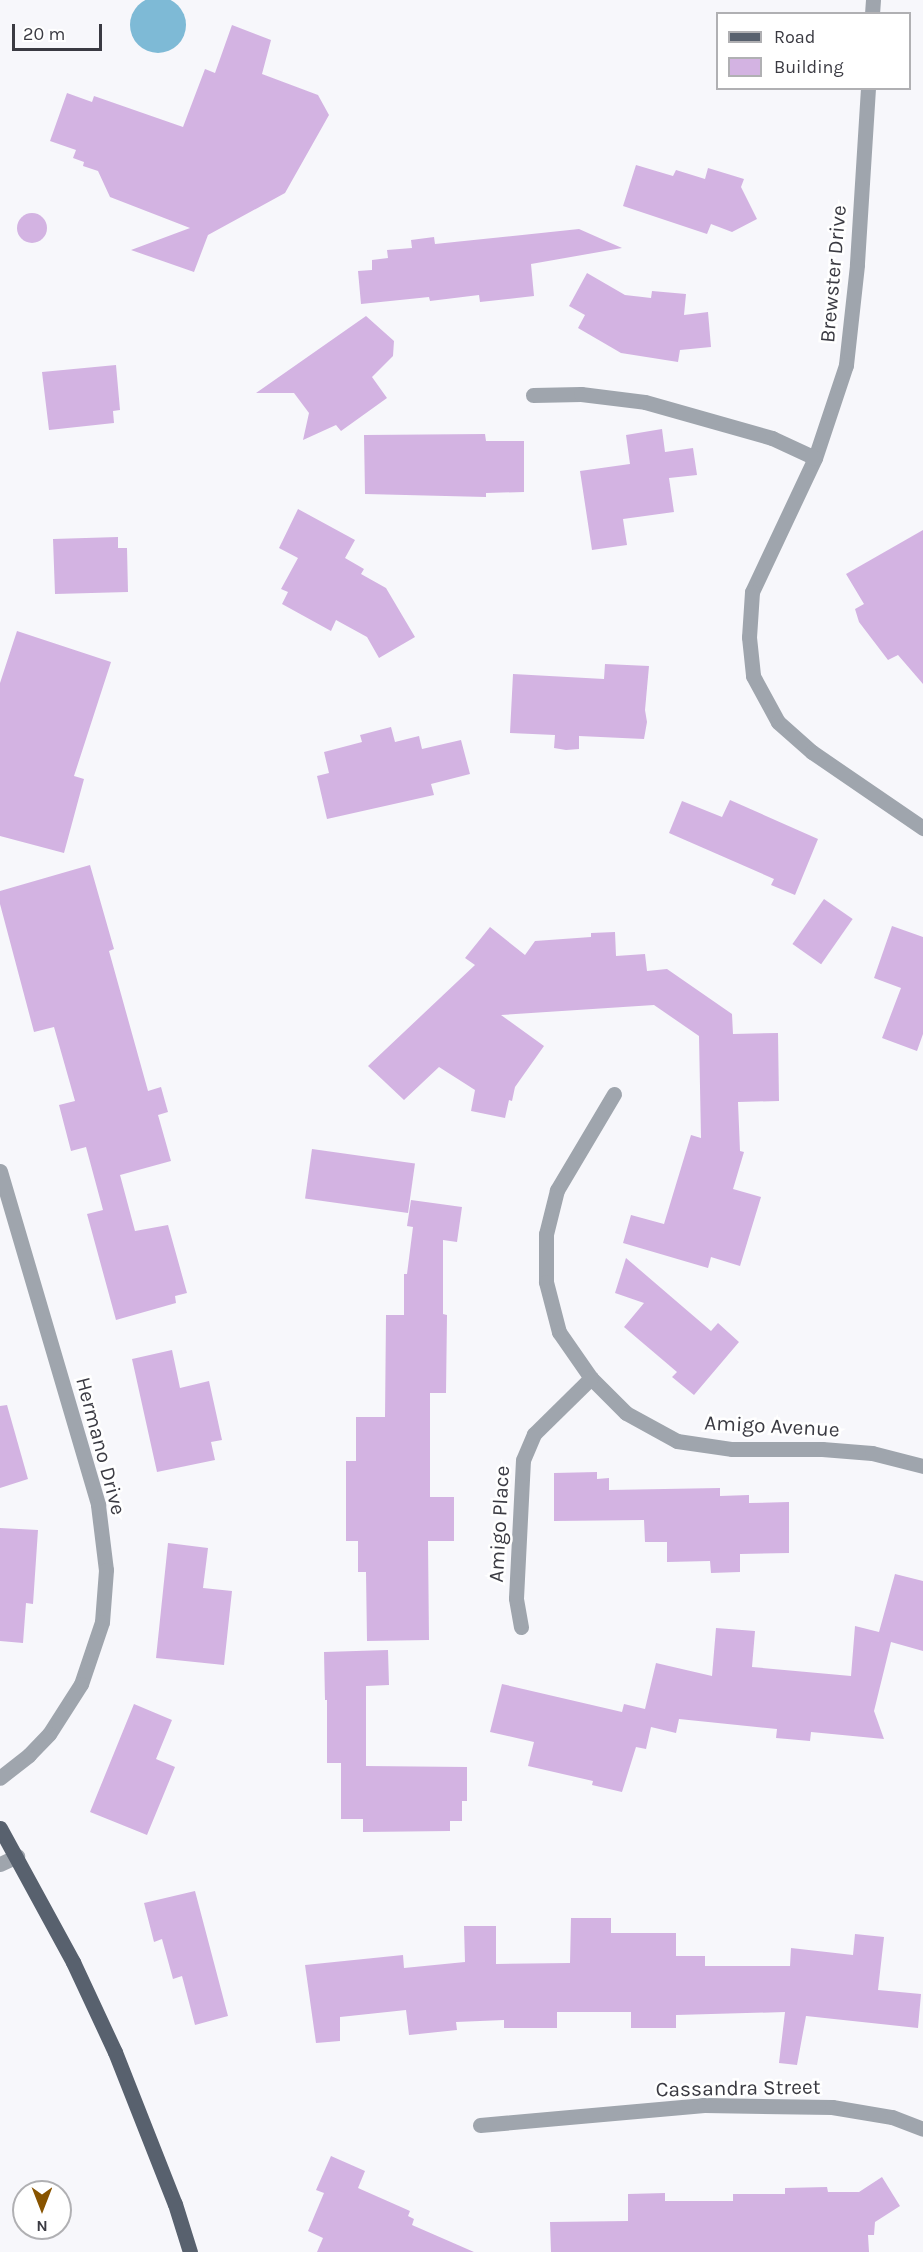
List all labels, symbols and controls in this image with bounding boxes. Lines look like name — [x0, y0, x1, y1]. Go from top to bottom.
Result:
scale bar — [15, 12, 105, 50]
legend — [716, 12, 911, 90]
text: 20 m — [23, 23, 65, 45]
text: Road — [774, 26, 815, 48]
text: Building — [774, 56, 844, 78]
street label: Brewster Drive — [814, 204, 852, 344]
street label: Hermano Drive — [70, 1374, 132, 1518]
street label: Amigo Avenue — [704, 1410, 840, 1442]
street label: Amigo Place — [483, 1465, 515, 1583]
street label: Cassandra Street — [655, 2074, 821, 2102]
north arrow — [12, 2180, 72, 2240]
text: N — [36, 2217, 48, 2236]

